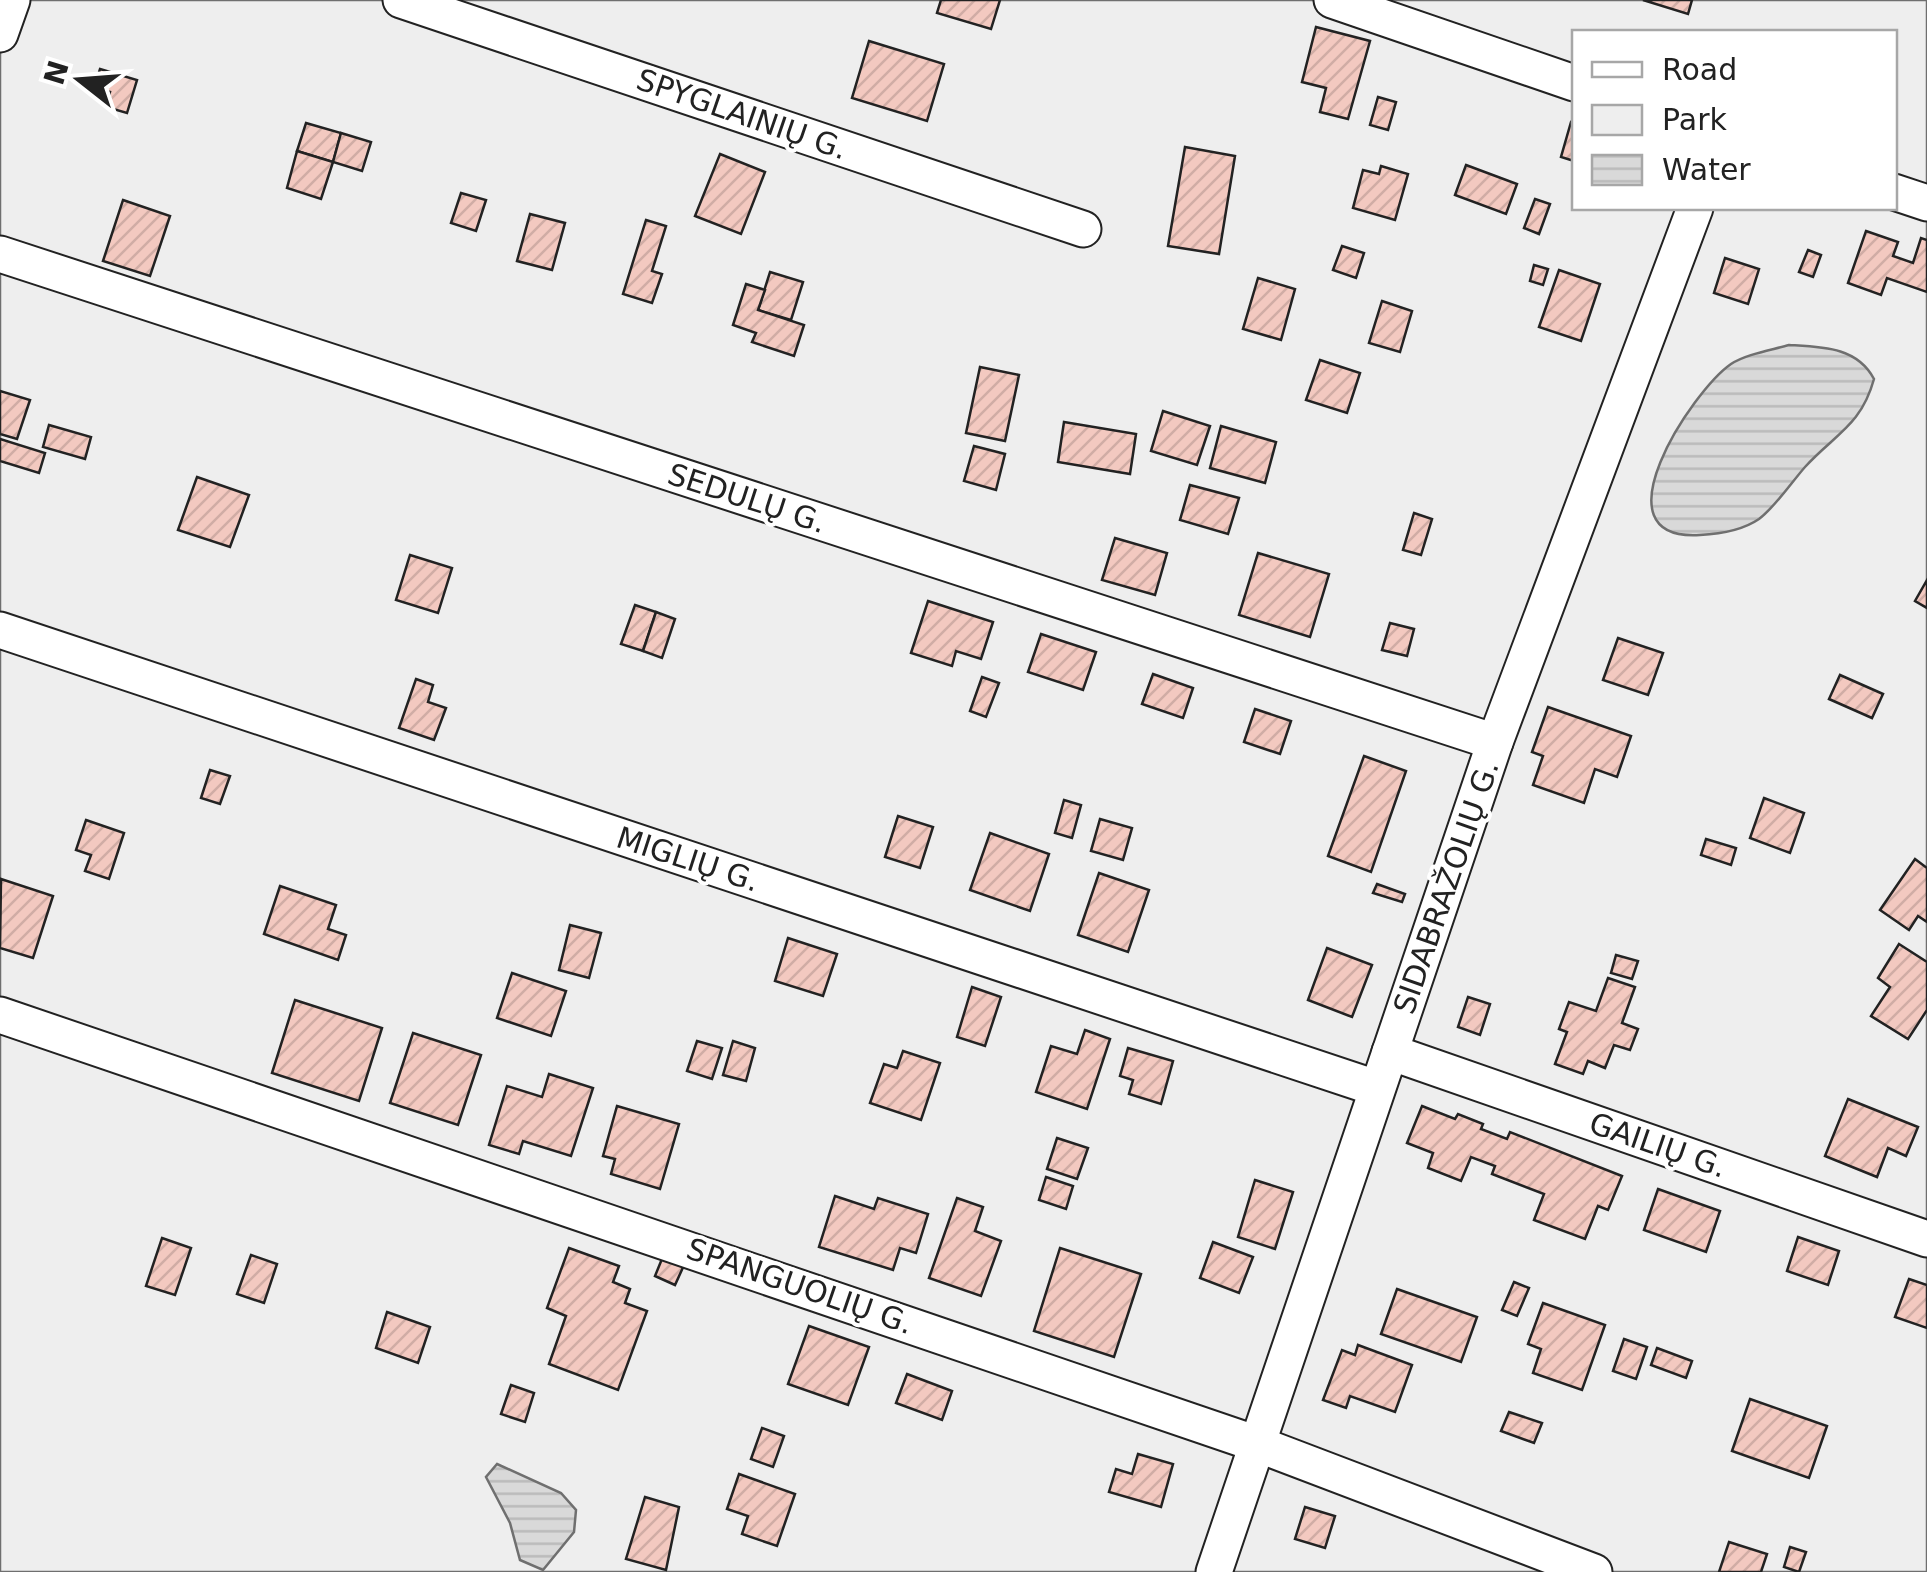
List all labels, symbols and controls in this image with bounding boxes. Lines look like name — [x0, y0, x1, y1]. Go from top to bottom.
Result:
north arrow — [30, 30, 130, 130]
legend — [1572, 30, 1897, 210]
text: Road — [1662, 52, 1737, 87]
text: N — [37, 57, 76, 89]
street label: SPYGLAINIŲ G. — [632, 62, 852, 166]
text: Park — [1662, 102, 1727, 137]
text: Water — [1662, 152, 1751, 187]
street label: SEDULŲ G. — [664, 456, 830, 540]
street label: SIDABRAŽOLIŲ G. — [1386, 756, 1506, 1018]
street label: MIGLIŲ G. — [612, 820, 764, 898]
street label: GAILIŲ G. — [1585, 1105, 1731, 1185]
street label: SPANGUOLIŲ G. — [682, 1231, 918, 1341]

